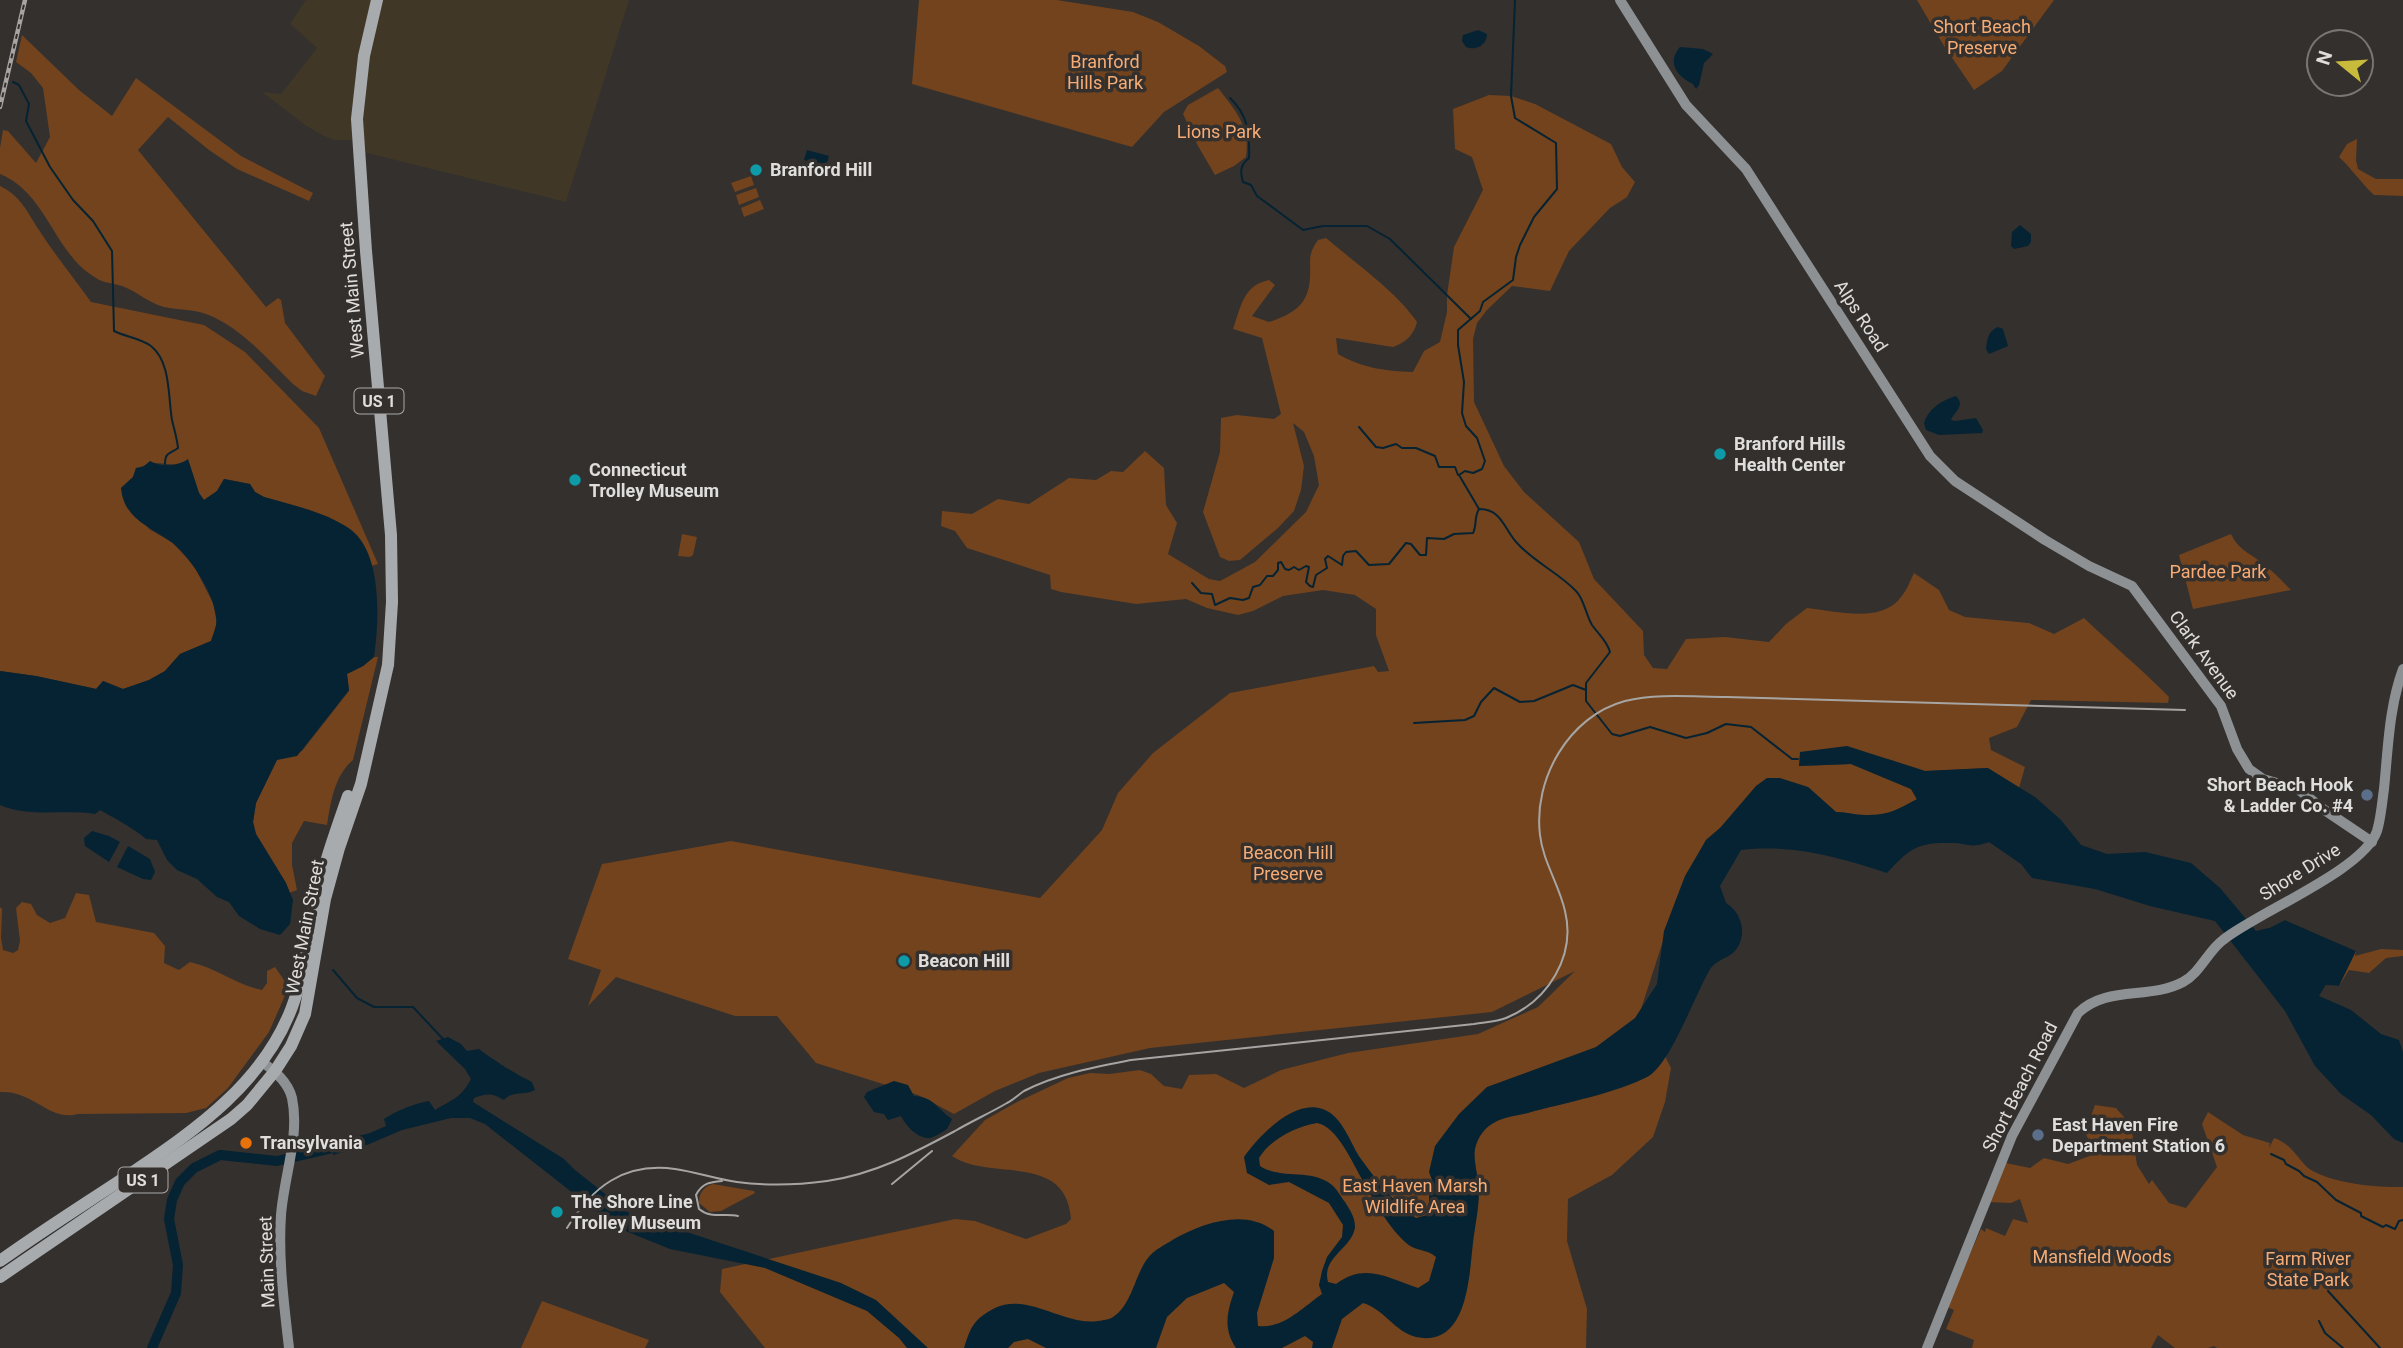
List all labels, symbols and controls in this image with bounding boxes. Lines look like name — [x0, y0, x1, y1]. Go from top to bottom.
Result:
park label: Short Beach Preserve — [1933, 16, 2031, 58]
north arrow — [2305, 28, 2375, 98]
text: N — [2311, 48, 2337, 68]
park label: Branford Hills Park — [1067, 51, 1144, 93]
park label: Lions Park — [1177, 121, 1262, 142]
place label: Branford Hill — [770, 159, 872, 180]
marker: Branford Hill — [748, 162, 764, 178]
street label: West Main Street — [335, 221, 368, 359]
street label: Alps Road — [1830, 276, 1892, 356]
road number: US 1 — [354, 388, 404, 414]
place label: Branford Hills Health Center — [1734, 433, 1846, 475]
marker: Branford Hills Health Center — [1712, 446, 1728, 462]
place label: Connecticut Trolley Museum — [589, 459, 719, 501]
marker: Connecticut Trolley Museum — [567, 472, 583, 488]
park label: Pardee Park — [2170, 561, 2267, 582]
street label: Clark Avenue — [2165, 606, 2244, 703]
place label: Short Beach Hook & Ladder Co. #4 — [2207, 774, 2353, 816]
marker: Short Beach Hook & Ladder Co. #4 — [2359, 787, 2375, 803]
street label: Shore Drive — [2255, 838, 2344, 905]
park label: Beacon Hill Preserve — [1243, 842, 1333, 884]
street label: West Main Street — [281, 858, 328, 996]
place label: Beacon Hill — [918, 950, 1010, 971]
marker: Beacon Hill — [896, 953, 912, 969]
street label: Short Beach Road — [1978, 1018, 2061, 1155]
place label: East Haven Fire Department Station 6 — [2052, 1114, 2225, 1156]
marker: East Haven Fire Department Station 6 — [2030, 1127, 2046, 1143]
place label: Transylvania — [260, 1132, 363, 1153]
marker: Transylvania — [238, 1135, 254, 1151]
road number: US 1 — [118, 1168, 168, 1192]
park label: East Haven Marsh Wildlife Area — [1342, 1175, 1488, 1217]
place label: The Shore Line Trolley Museum — [571, 1191, 701, 1233]
marker: The Shore Line Trolley Museum — [549, 1204, 565, 1220]
street label: Main Street — [254, 1216, 279, 1308]
park label: Mansfield Woods — [2033, 1246, 2171, 1267]
park label: Farm River State Park — [2265, 1248, 2351, 1290]

